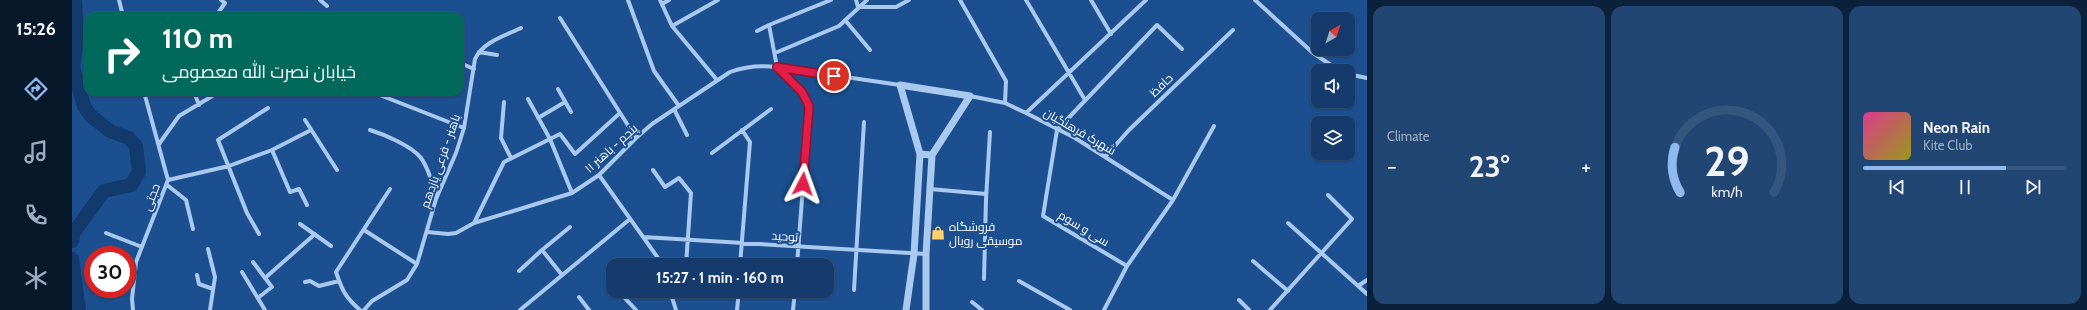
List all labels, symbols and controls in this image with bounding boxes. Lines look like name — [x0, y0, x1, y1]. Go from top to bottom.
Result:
north arrow — [1311, 12, 1355, 56]
map controls — [1311, 12, 1355, 160]
text: 15:26 — [16, 18, 56, 40]
text: 110 m — [162, 21, 233, 55]
icon: right — [96, 28, 148, 80]
pin — [817, 59, 851, 93]
text: خیابان نصرت الله معصومی — [162, 61, 356, 83]
button: sound — [1311, 64, 1355, 108]
icon: arrive — [823, 65, 845, 87]
street label: حافظ — [1146, 70, 1176, 100]
icon: directions — [22, 75, 50, 103]
street label: شهرک فرهنگیان — [1041, 104, 1119, 158]
street label: باهنر - فرعی یازدهم — [417, 112, 464, 210]
button: layers — [1311, 116, 1355, 160]
text: Neon Rain — [1923, 119, 1990, 137]
street label: پنجم - باهنر ۱۱ — [581, 120, 642, 177]
text: Climate — [1387, 128, 1429, 144]
text: 29 — [1704, 136, 1750, 186]
text: Kite Club — [1923, 137, 1972, 153]
icon: music — [22, 138, 50, 166]
text: 23° — [1469, 148, 1509, 185]
text: − — [1387, 153, 1397, 180]
text: + — [1581, 153, 1591, 180]
position arrow — [782, 163, 824, 205]
icon: previous — [1886, 176, 1908, 198]
icon: pause — [1954, 176, 1976, 198]
icon: next — [2022, 176, 2044, 198]
street label: حجتی — [139, 181, 163, 213]
text: km/h — [1711, 183, 1743, 201]
icon: phone — [22, 201, 50, 229]
street label: سی و سوم — [1055, 207, 1112, 250]
place label: فروشگاه موسیقی رویال — [949, 219, 1023, 248]
shop icon: فروشگاه موسیقی رویال — [930, 225, 946, 241]
street label: توحید — [771, 228, 800, 244]
speed limit sign: 30 — [84, 246, 136, 298]
icon: climate — [22, 264, 50, 292]
text: 15:27 · 1 min · 160 m — [656, 269, 784, 287]

